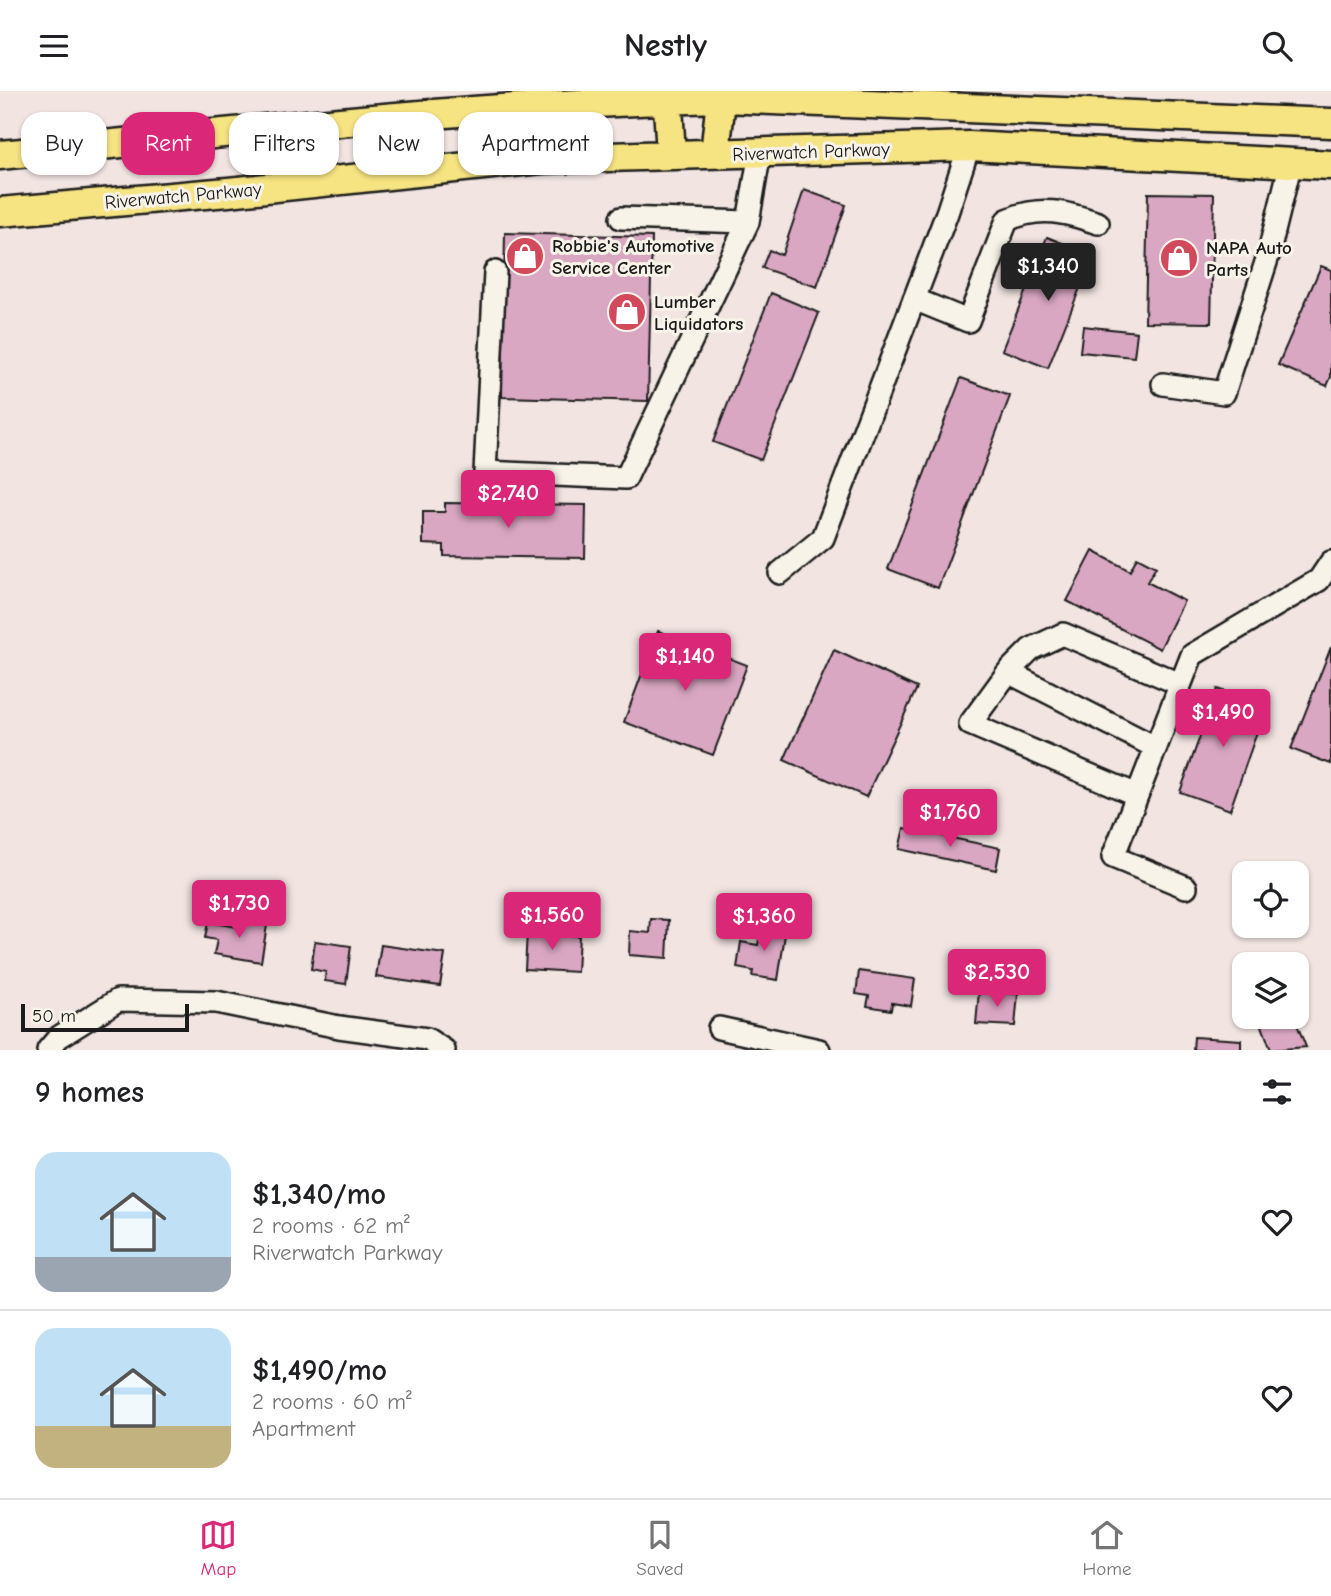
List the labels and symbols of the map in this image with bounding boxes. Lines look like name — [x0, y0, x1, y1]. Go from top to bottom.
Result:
street label: Riverwatch Parkway — [732, 138, 891, 166]
street label: Riverwatch Parkway — [104, 178, 263, 214]
shop icon: Robbie's Automotive Service Center — [504, 235, 546, 277]
place label: Robbie's Automotive Service Center — [552, 235, 714, 279]
shop icon: NAPA Auto Parts — [1158, 237, 1200, 279]
place label: NAPA Auto Parts — [1206, 237, 1292, 281]
pin: $1,340 — [991, 243, 1105, 303]
shop icon: Lumber Liquidators — [606, 291, 648, 333]
place label: Lumber Liquidators — [654, 291, 743, 335]
pin: $2,740 — [451, 471, 565, 530]
pin: $1,140 — [628, 633, 742, 693]
pin: $1,490 — [1166, 689, 1280, 749]
pin: $1,760 — [893, 789, 1007, 849]
pin: $1,730 — [182, 881, 296, 940]
pin: $1,560 — [495, 893, 609, 952]
pin: $1,360 — [707, 893, 821, 953]
pin: $2,530 — [940, 949, 1054, 1009]
scale bar — [21, 1001, 189, 1033]

